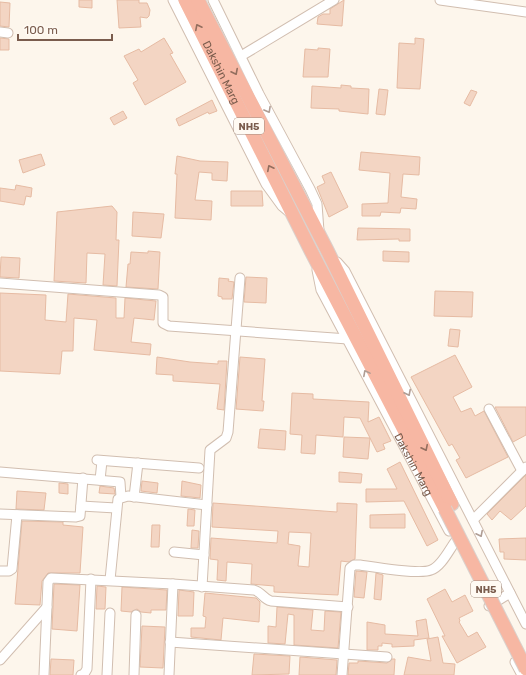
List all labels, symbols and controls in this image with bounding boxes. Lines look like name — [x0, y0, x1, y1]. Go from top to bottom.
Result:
scale bar — [18, 16, 112, 42]
text: 100 m — [24, 23, 58, 37]
one-way arrow — [196, 24, 203, 31]
street label: Dakshin Marg — [200, 39, 242, 106]
one-way arrow — [230, 68, 238, 76]
one-way arrow — [263, 106, 271, 113]
road number: NH5 — [234, 118, 264, 134]
one-way arrow — [267, 165, 274, 172]
one-way arrow — [363, 370, 371, 377]
one-way arrow — [403, 389, 410, 396]
street label: Dakshin Marg — [391, 431, 435, 498]
one-way arrow — [420, 444, 428, 451]
one-way arrow — [475, 530, 483, 537]
road number: NH5 — [471, 581, 501, 597]

